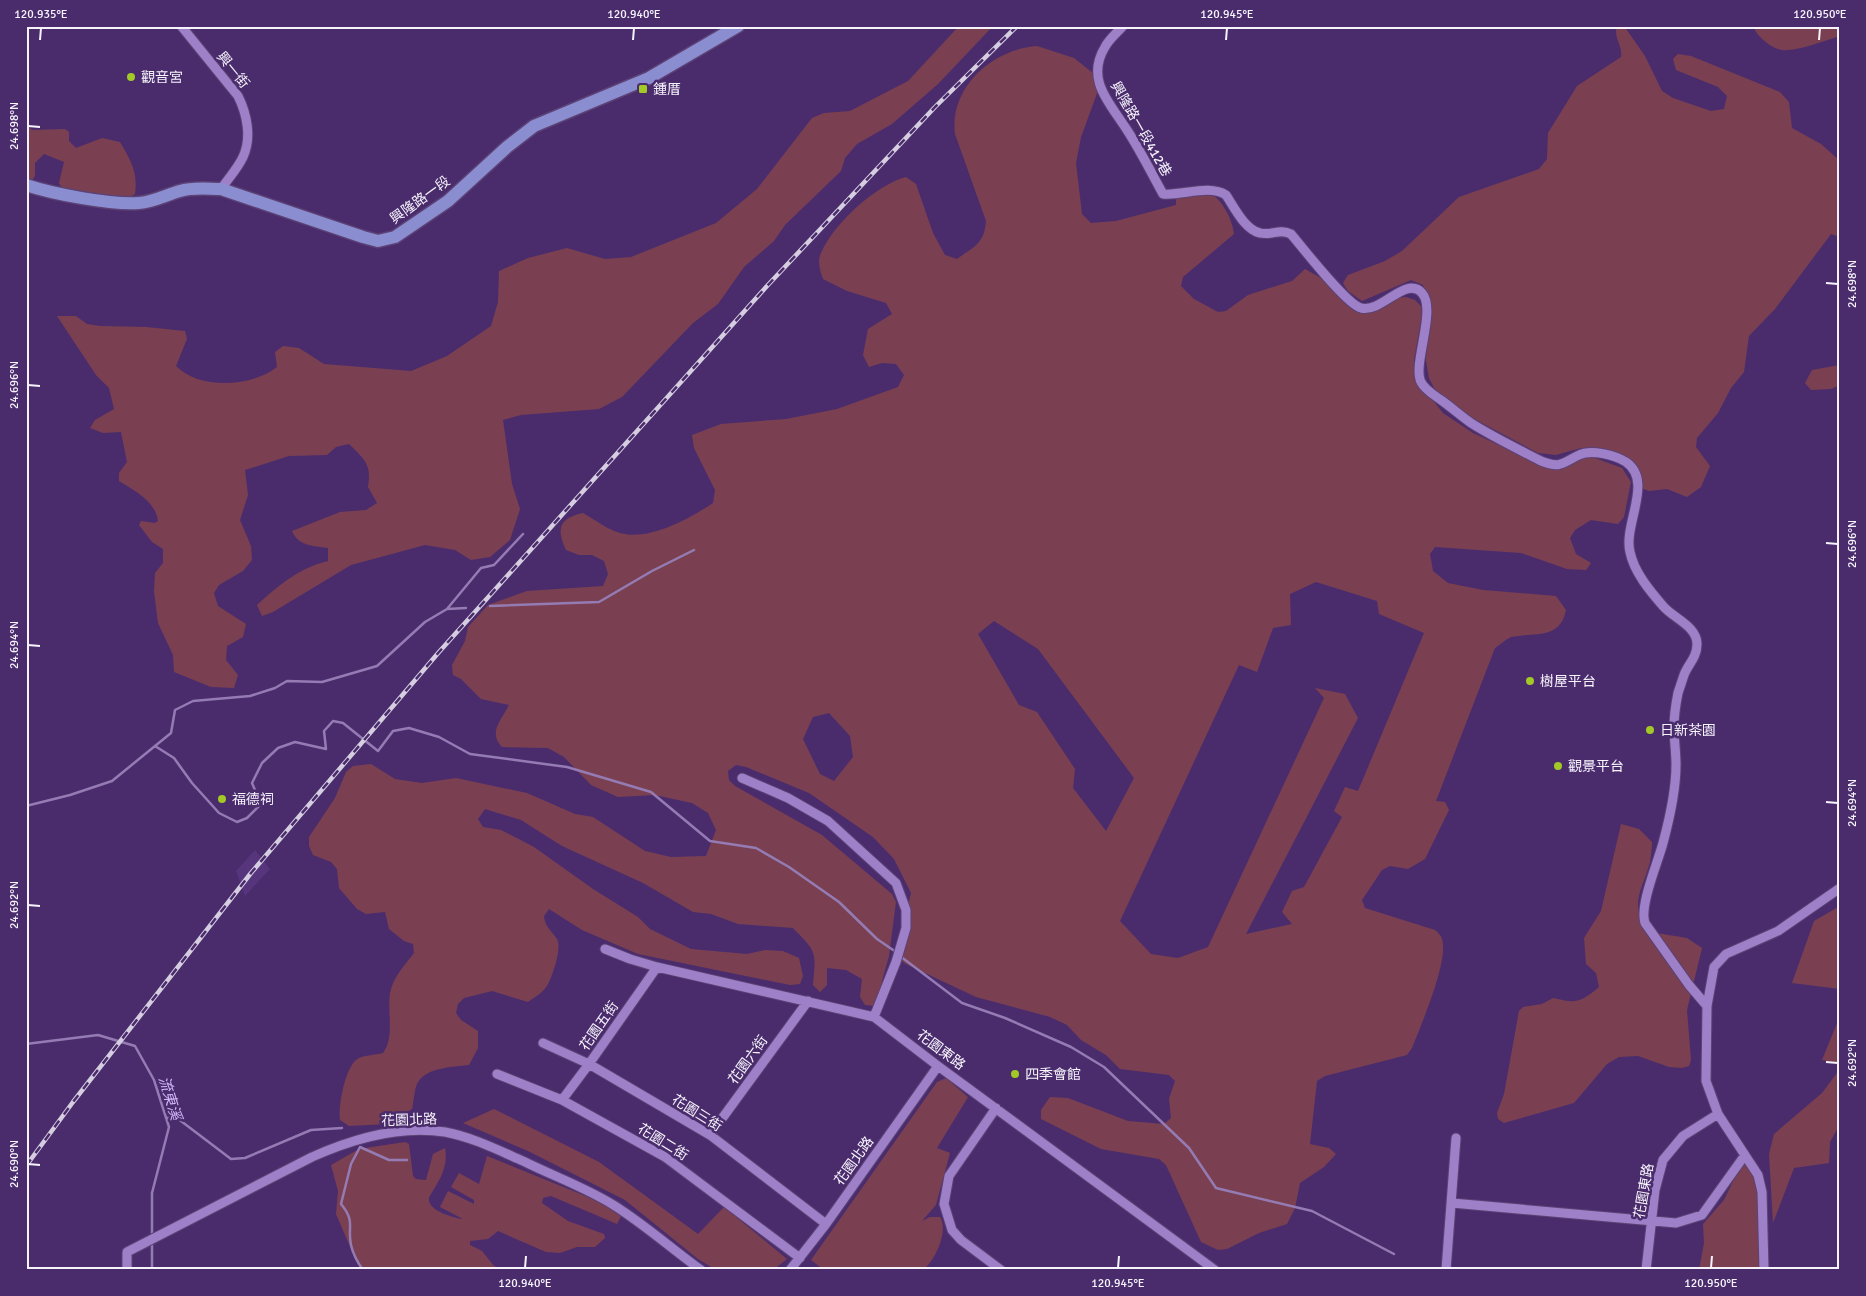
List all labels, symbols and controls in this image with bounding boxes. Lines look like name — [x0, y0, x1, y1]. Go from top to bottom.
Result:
text: 120.935°E — [14, 7, 68, 22]
text: 120.940°E — [607, 7, 661, 22]
text: 120.945°E — [1200, 7, 1254, 22]
text: 120.950°E — [1793, 7, 1847, 22]
street label: 興一街 — [213, 48, 253, 92]
place label: 觀音宮 — [141, 69, 183, 86]
marker: 觀音宮 — [125, 71, 137, 83]
street label: 興隆路一段412巷 — [1107, 79, 1175, 179]
place label: 鍾厝 — [653, 81, 681, 98]
marker: 鍾厝 — [637, 83, 649, 95]
text: 24.698°N — [7, 102, 22, 150]
street label: 興隆路一段 — [387, 173, 453, 227]
text: 24.698°N — [1845, 260, 1860, 308]
text: 24.696°N — [7, 361, 22, 409]
text: 24.696°N — [1845, 520, 1860, 568]
text: 24.694°N — [7, 621, 22, 669]
place label: 樹屋平台 — [1540, 673, 1596, 690]
marker: 樹屋平台 — [1524, 675, 1536, 687]
place label: 日新茶園 — [1660, 722, 1716, 739]
marker: 日新茶園 — [1644, 724, 1656, 736]
place label: 觀景平台 — [1568, 758, 1624, 775]
marker: 觀景平台 — [1552, 760, 1564, 772]
text: 24.694°N — [1845, 779, 1860, 827]
place label: 福德祠 — [232, 791, 274, 808]
marker: 福德祠 — [216, 793, 228, 805]
text: 24.692°N — [7, 881, 22, 929]
street label: 花園五街 — [576, 998, 622, 1054]
street label: 花園東路 — [914, 1026, 968, 1074]
street label: 花園六街 — [725, 1032, 771, 1088]
text: 24.692°N — [1845, 1039, 1860, 1087]
place label: 四季會館 — [1025, 1066, 1081, 1083]
marker: 四季會館 — [1009, 1068, 1021, 1080]
water label: 流東溪 — [155, 1074, 186, 1124]
street label: 花園三街 — [669, 1091, 725, 1135]
street label: 花園北路 — [381, 1111, 437, 1129]
street label: 花園二街 — [635, 1120, 691, 1164]
street label: 花園北路 — [831, 1133, 877, 1189]
text: 24.690°N — [7, 1140, 22, 1188]
street label: 花園東路 — [1631, 1162, 1657, 1220]
text: 120.940°E — [498, 1276, 552, 1291]
text: 120.945°E — [1091, 1276, 1145, 1291]
text: 120.950°E — [1684, 1276, 1738, 1291]

